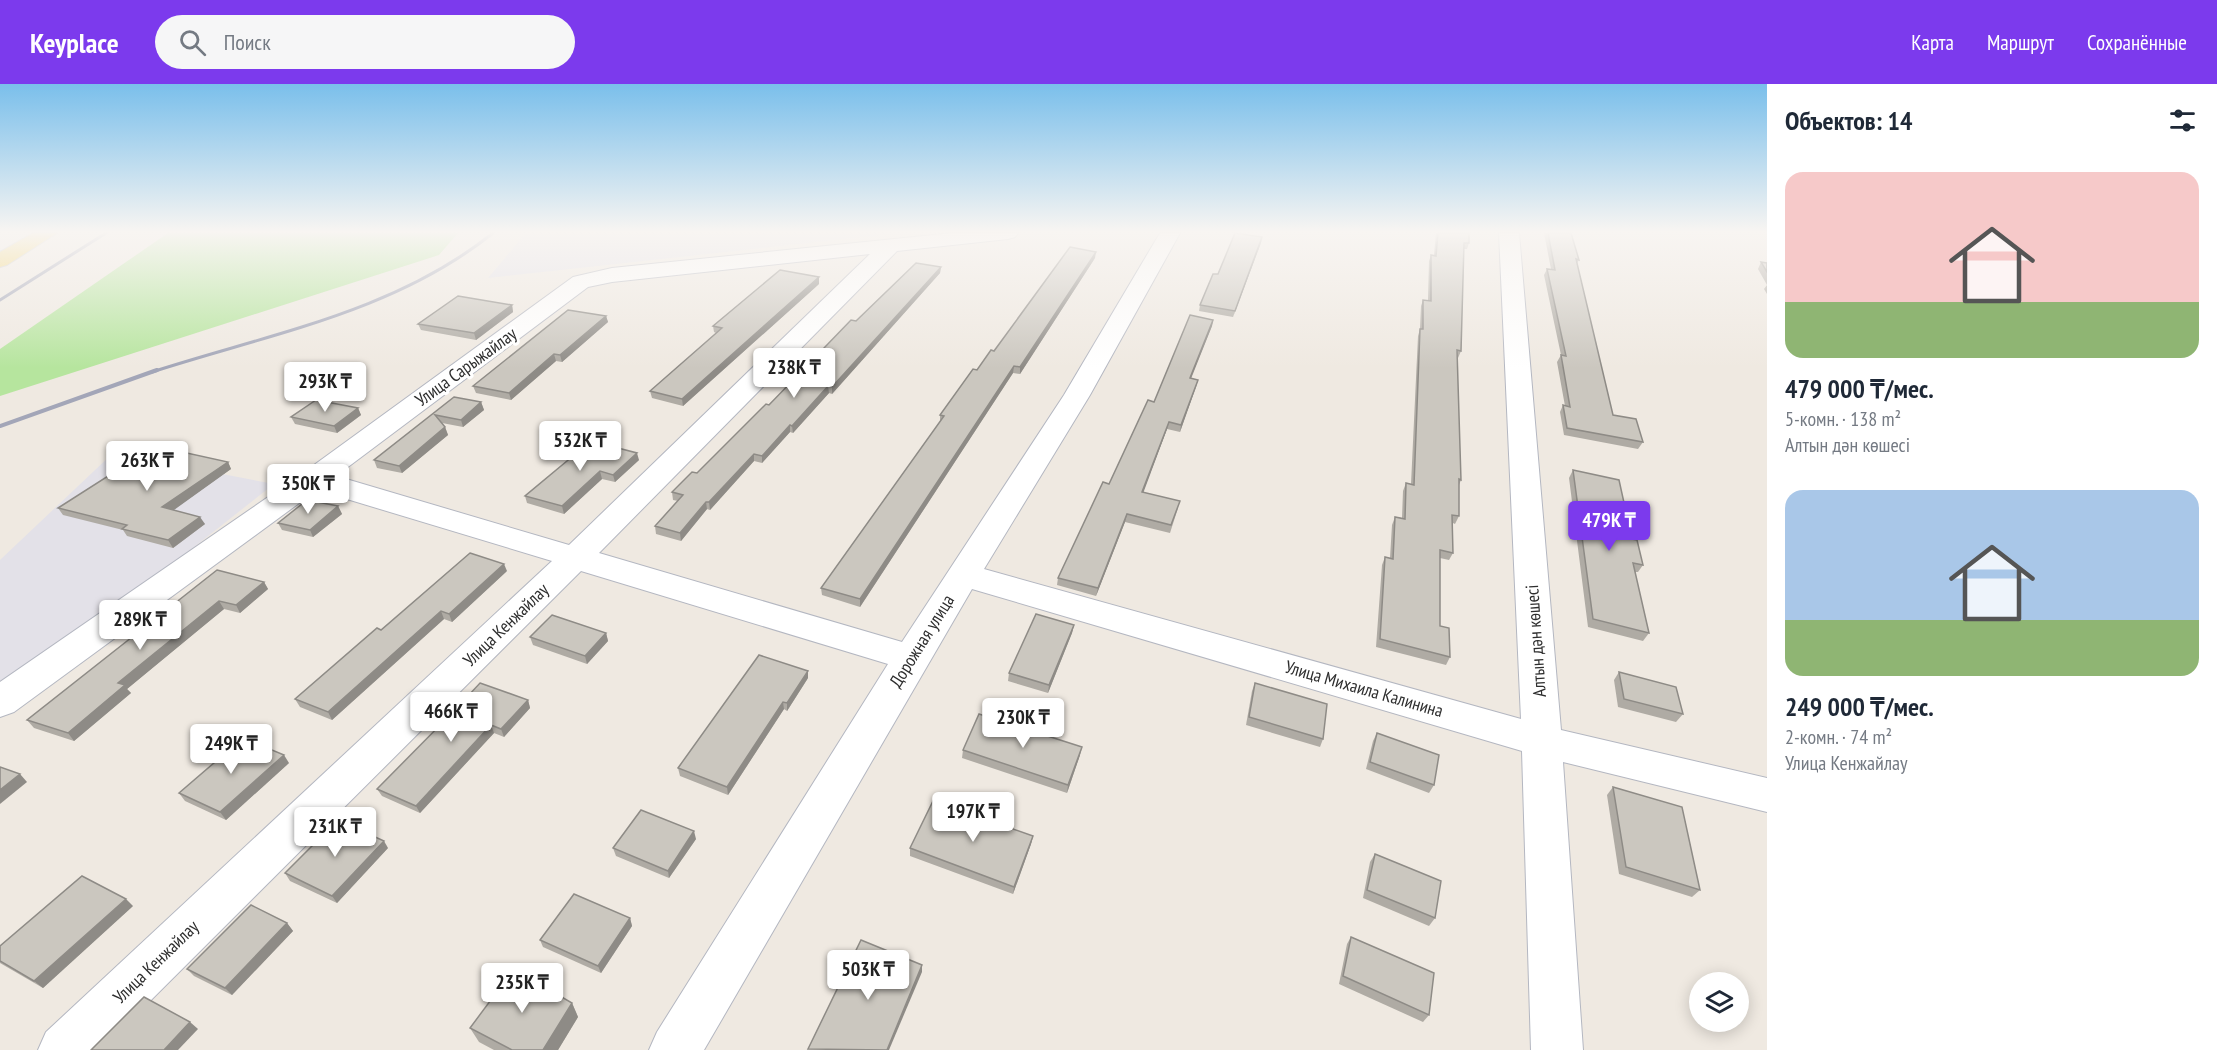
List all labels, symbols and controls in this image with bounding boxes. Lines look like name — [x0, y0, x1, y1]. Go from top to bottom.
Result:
search box — [155, 15, 575, 69]
text: Keyplace — [30, 24, 119, 61]
icon: search — [176, 26, 209, 59]
text: Поиск — [224, 28, 271, 56]
text: Карта — [1911, 29, 1954, 56]
text: Маршрут — [1987, 29, 2054, 56]
text: Сохранённые — [2087, 29, 2187, 56]
text: Объектов: 14 — [1785, 104, 1912, 137]
icon: filters — [2166, 104, 2199, 137]
icon: home — [1938, 211, 2046, 319]
street label: Улица Сарыжайлау — [410, 322, 521, 411]
pin: 238K ₸ — [745, 348, 843, 399]
text: 238K ₸ — [767, 354, 821, 380]
pin: 293K ₸ — [276, 362, 374, 413]
text: 293K ₸ — [298, 368, 352, 394]
text: 479 000 ₸/мес. — [1785, 372, 1934, 405]
text: 5-комн. · 138 m² — [1785, 406, 1901, 432]
pin: 532K ₸ — [531, 421, 629, 472]
text: 532K ₸ — [553, 427, 607, 453]
text: Алтын дән көшесі — [1785, 432, 1910, 458]
pin: 263K ₸ — [98, 441, 196, 492]
text: 263K ₸ — [120, 447, 174, 473]
pin: 350K ₸ — [259, 464, 357, 515]
text: 350K ₸ — [281, 470, 335, 496]
pin: 479K ₸ — [1560, 501, 1658, 552]
text: 479K ₸ — [1582, 507, 1636, 533]
icon: home — [1938, 529, 2046, 637]
street label: Улица Кенжайлау — [458, 578, 553, 671]
street label: Алтын дән көшесі — [1520, 584, 1551, 698]
street label: Дорожная улица — [884, 590, 959, 691]
pin: 289K ₸ — [91, 600, 189, 651]
text: 289K ₸ — [113, 606, 167, 632]
street label: Улица Михаила Калинина — [1283, 655, 1446, 722]
text: 249 000 ₸/мес. — [1785, 690, 1934, 723]
pin: 466K ₸ — [402, 692, 500, 743]
text: 466K ₸ — [424, 698, 478, 724]
pin: 230K ₸ — [974, 698, 1072, 749]
text: 230K ₸ — [996, 704, 1050, 730]
pin: 249K ₸ — [182, 724, 280, 775]
text: 2-комн. · 74 m² — [1785, 724, 1892, 750]
text: 249K ₸ — [204, 730, 258, 756]
text: Улица Кенжайлау — [1785, 750, 1908, 776]
pin: 197K ₸ — [924, 792, 1022, 843]
text: 197K ₸ — [946, 798, 1000, 824]
pin: 231K ₸ — [286, 807, 384, 858]
text: 231K ₸ — [308, 813, 362, 839]
street label: Улица Кенжайлау — [108, 915, 203, 1008]
pin: 503K ₸ — [819, 950, 917, 1001]
text: 503K ₸ — [841, 956, 895, 982]
pin: 235K ₸ — [473, 963, 571, 1014]
text: 235K ₸ — [495, 969, 549, 995]
map controls — [1689, 972, 1749, 1032]
button: layers — [1689, 972, 1749, 1032]

